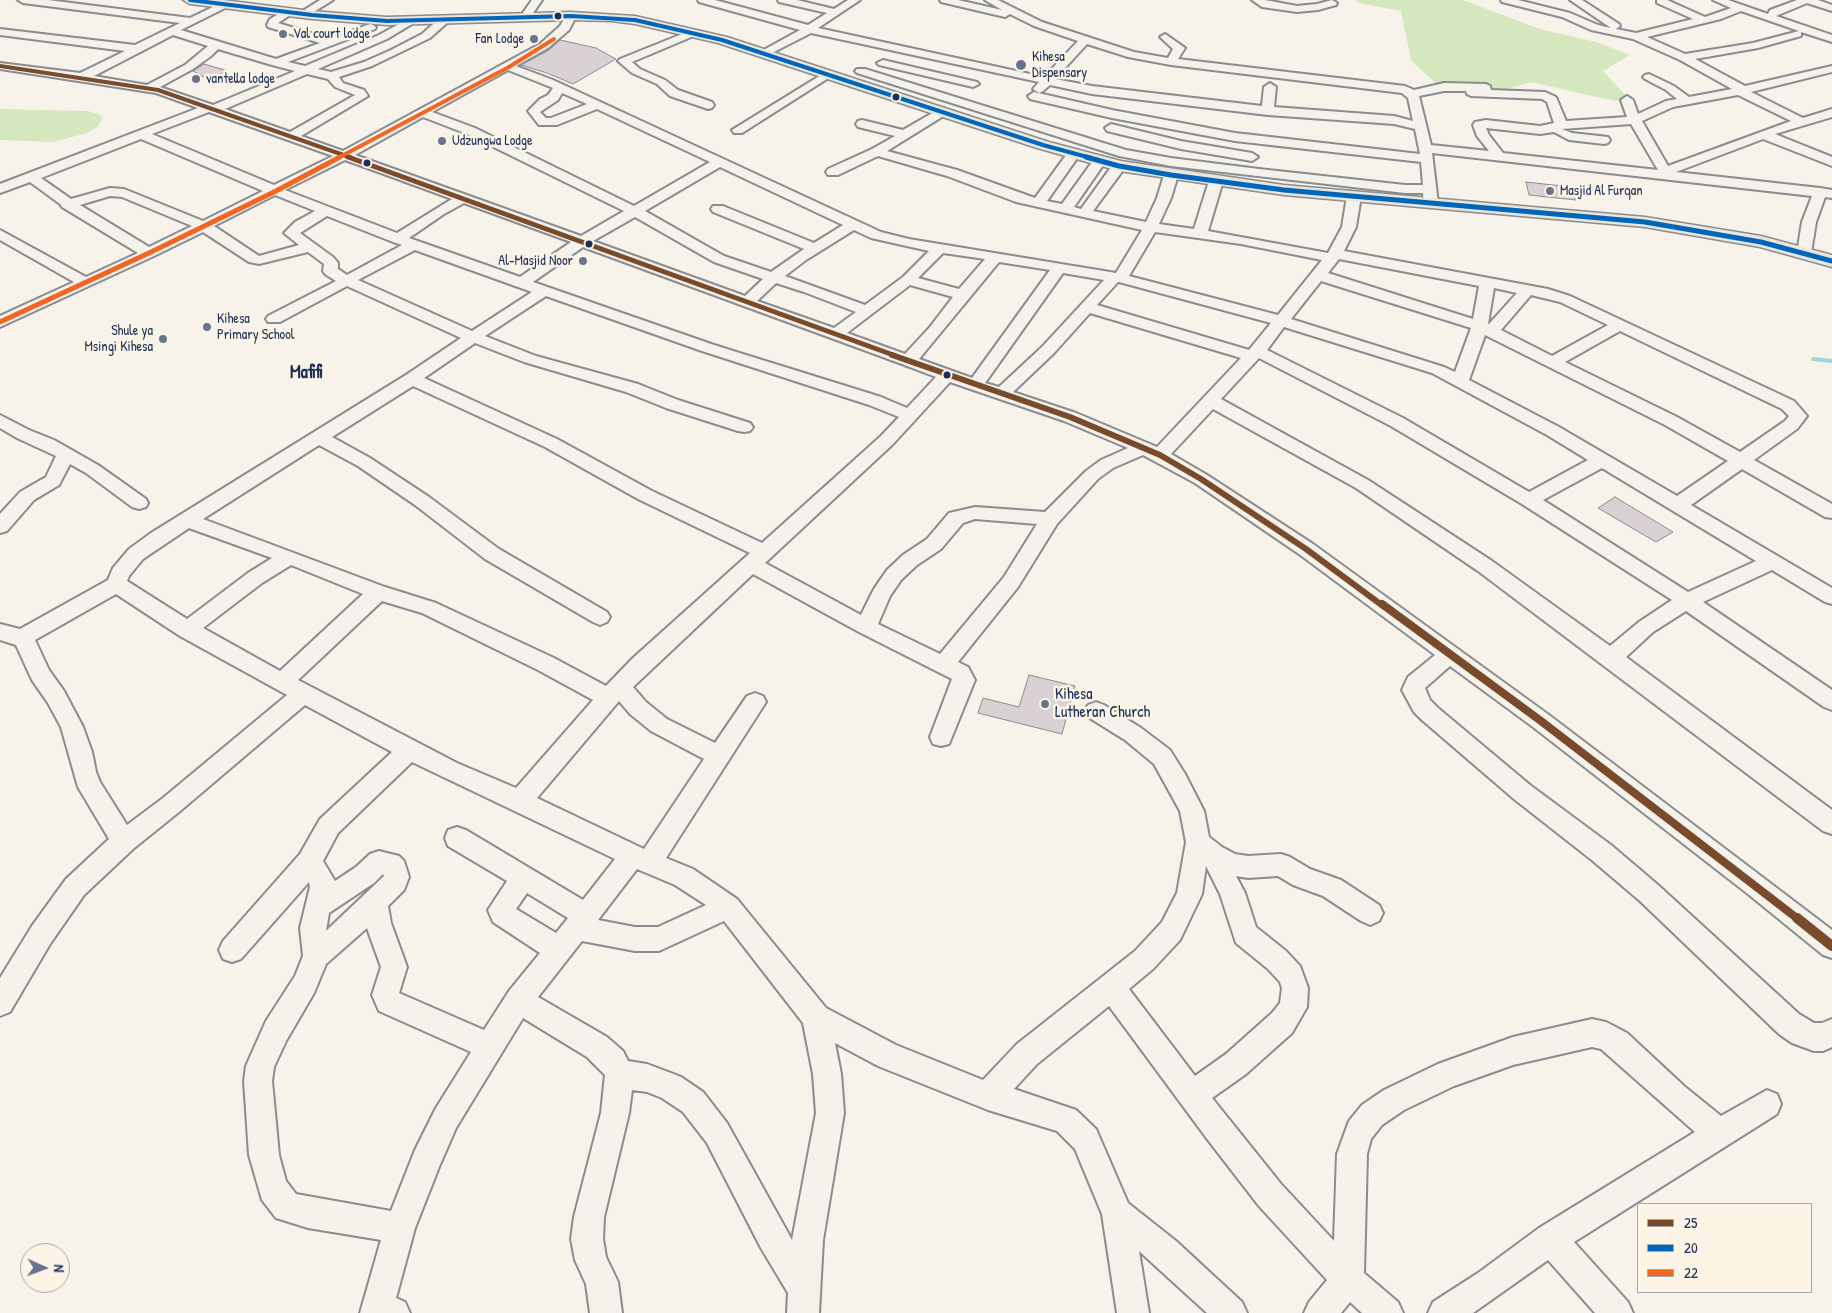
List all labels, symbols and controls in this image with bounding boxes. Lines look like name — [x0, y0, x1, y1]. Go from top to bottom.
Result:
unlabelled marker — [553, 11, 563, 21]
place label: Val court lodge — [293, 26, 370, 42]
marker: Val court lodge — [277, 28, 289, 40]
place label: Fan Lodge — [476, 31, 524, 47]
marker: Fan Lodge — [528, 33, 540, 45]
place label: Kihesa Dispensary — [1032, 49, 1087, 82]
marker: Kihesa Dispensary — [1014, 58, 1028, 72]
place label: vantella lodge — [206, 71, 275, 87]
marker: vantella lodge — [190, 73, 202, 85]
unlabelled marker — [891, 92, 901, 102]
place label: Udzungwa Lodge — [452, 133, 533, 149]
marker: Udzungwa Lodge — [436, 135, 448, 147]
unlabelled marker — [362, 158, 372, 168]
place label: Masjid Al Furqan — [1560, 183, 1643, 199]
marker: Masjid Al Furqan — [1544, 185, 1556, 197]
unlabelled marker — [584, 239, 594, 249]
place label: Al-Masjid Noor — [498, 253, 573, 269]
marker: Al-Masjid Noor — [577, 255, 589, 267]
place label: Kihesa Primary School — [217, 311, 295, 344]
marker: Kihesa Primary School — [201, 321, 213, 333]
place label: Shule ya Msingi Kihesa — [84, 323, 153, 356]
marker: Shule ya Msingi Kihesa — [157, 333, 169, 345]
district label: Mafifi — [290, 362, 322, 384]
unlabelled marker — [942, 370, 952, 380]
place label: Kihesa Lutheran Church — [1055, 685, 1150, 723]
marker: Kihesa Lutheran Church — [1039, 698, 1051, 710]
legend — [1637, 1203, 1812, 1293]
text: 25 — [1684, 1212, 1697, 1233]
text: 20 — [1684, 1237, 1698, 1258]
north arrow — [20, 1243, 70, 1293]
text: 22 — [1684, 1262, 1698, 1283]
text: N — [50, 1264, 69, 1273]

